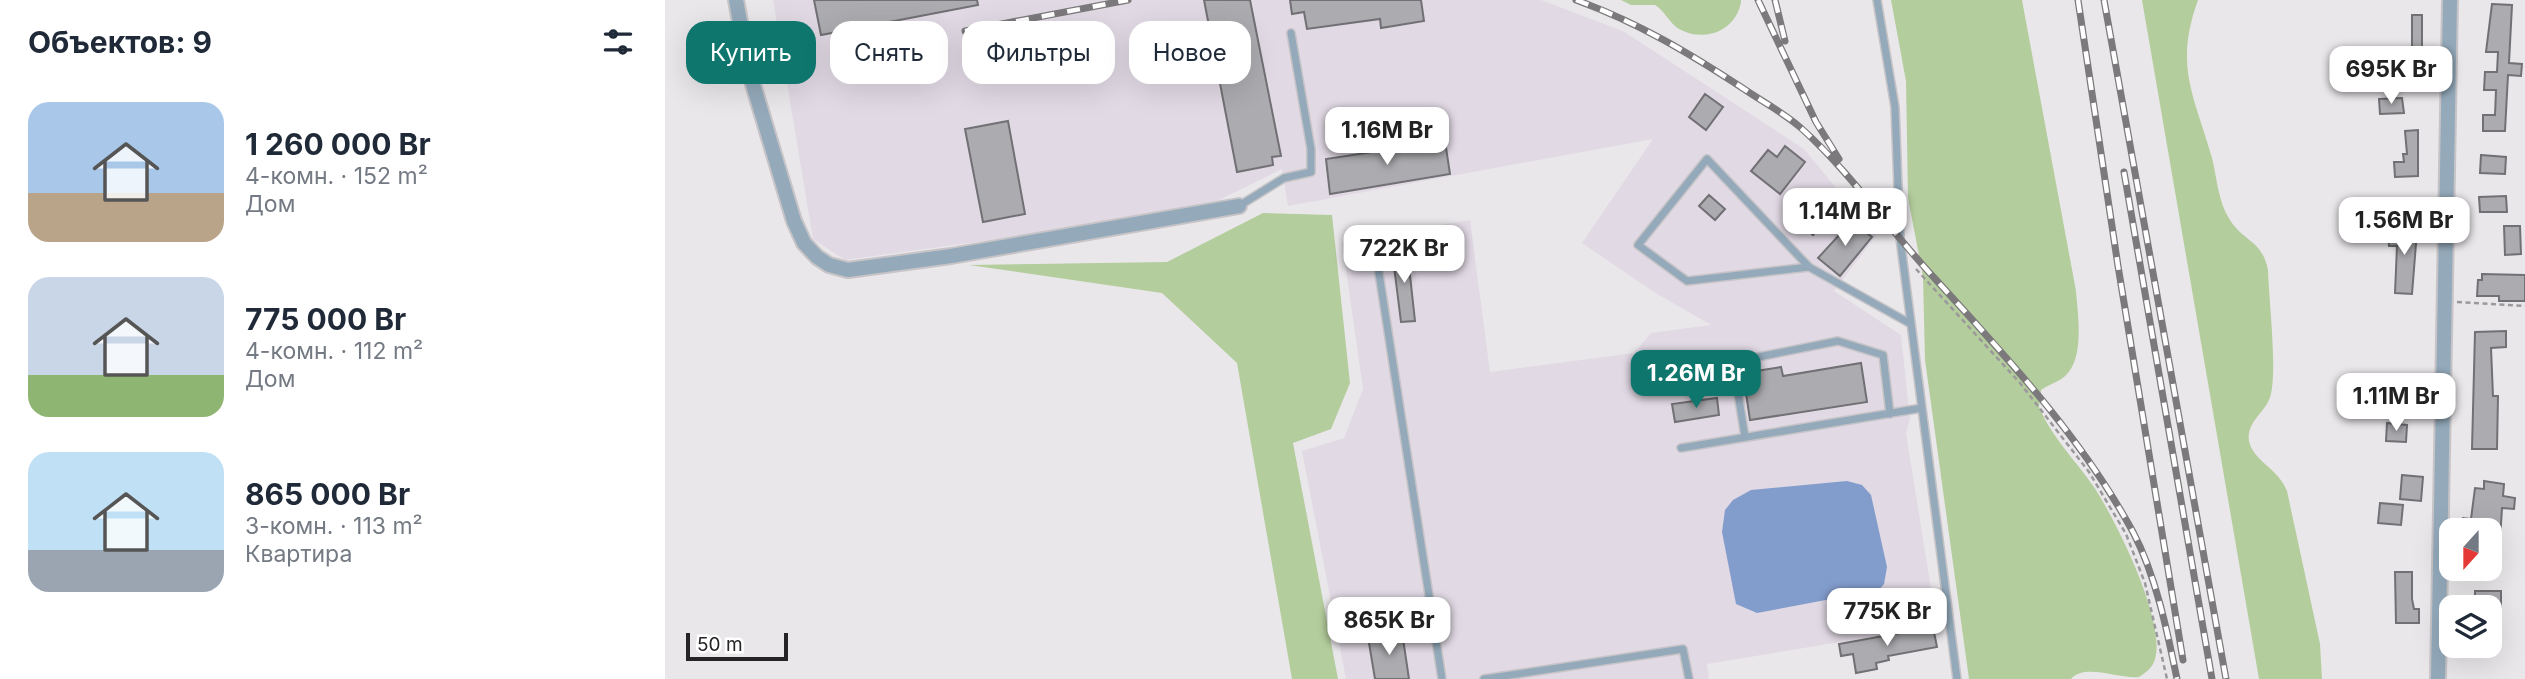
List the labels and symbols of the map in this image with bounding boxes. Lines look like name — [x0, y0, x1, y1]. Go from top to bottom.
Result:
pin: 695K Br — [2326, 46, 2456, 106]
pin: 1.16M Br — [1315, 108, 1459, 167]
pin: 1.14M Br — [1773, 188, 1917, 248]
pin: 1.56M Br — [2332, 198, 2476, 257]
pin: 722K Br — [1339, 226, 1469, 285]
pin: 1.26M Br — [1624, 350, 1768, 410]
pin: 1.11M Br — [2324, 374, 2468, 433]
north arrow — [2439, 518, 2503, 581]
pin: 775K Br — [1822, 588, 1952, 648]
pin: 865K Br — [1324, 598, 1454, 657]
scale bar — [686, 630, 787, 662]

